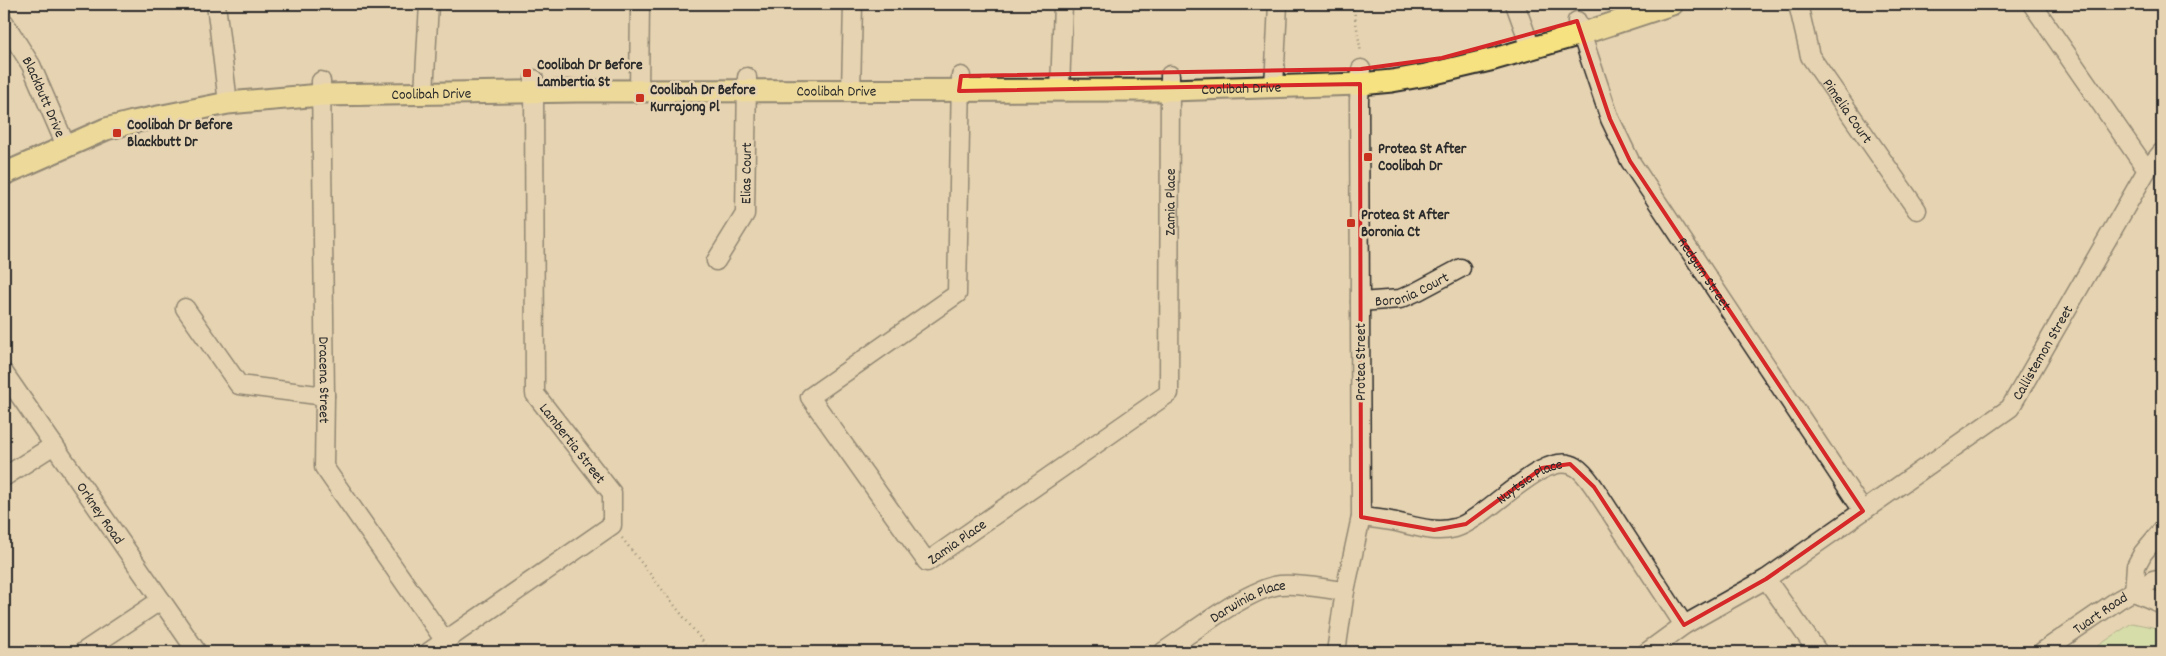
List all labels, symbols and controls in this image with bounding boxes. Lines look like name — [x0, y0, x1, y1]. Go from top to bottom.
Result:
street label: Blackbutt Drive — [15, 53, 70, 142]
place label: Coolibah Dr Before Lambertia St — [537, 55, 643, 94]
marker: Coolibah Dr Before Lambertia St — [521, 67, 533, 79]
street label: Pimelia Court — [1816, 75, 1877, 149]
street label: Coolibah Drive — [1201, 77, 1282, 102]
place label: Coolibah Dr Before Kurrajong Pl — [650, 80, 756, 119]
street label: Coolibah Drive — [796, 81, 877, 104]
street label: Coolibah Drive — [391, 84, 472, 107]
marker: Coolibah Dr Before Kurrajong Pl — [634, 92, 646, 104]
place label: Coolibah Dr Before Blackbutt Dr — [127, 115, 233, 154]
marker: Coolibah Dr Before Blackbutt Dr — [111, 127, 123, 139]
place label: Protea St After Coolibah Dr — [1378, 139, 1467, 178]
street label: Elias Court — [736, 142, 759, 204]
marker: Protea St After Coolibah Dr — [1362, 151, 1374, 163]
street label: Zamia Place — [1160, 168, 1183, 236]
place label: Protea St After Boronia Ct — [1361, 205, 1450, 244]
marker: Protea St After Boronia Ct — [1345, 217, 1357, 229]
street label: Redgum Street — [1671, 233, 1736, 316]
street label: Boronia Court — [1374, 267, 1454, 314]
street label: Callistemon Street — [2008, 301, 2080, 405]
street label: Protea Street — [1351, 322, 1373, 401]
street label: Dracena Street — [311, 336, 334, 424]
street label: Lambertia Street — [533, 399, 610, 490]
street label: Nuytsia Place — [1492, 454, 1564, 511]
street label: Orkney Road — [70, 478, 128, 550]
street label: Zamia Place — [924, 514, 992, 571]
street label: Darwinia Place — [1206, 576, 1287, 630]
street label: Tuart Road — [2069, 588, 2132, 641]

